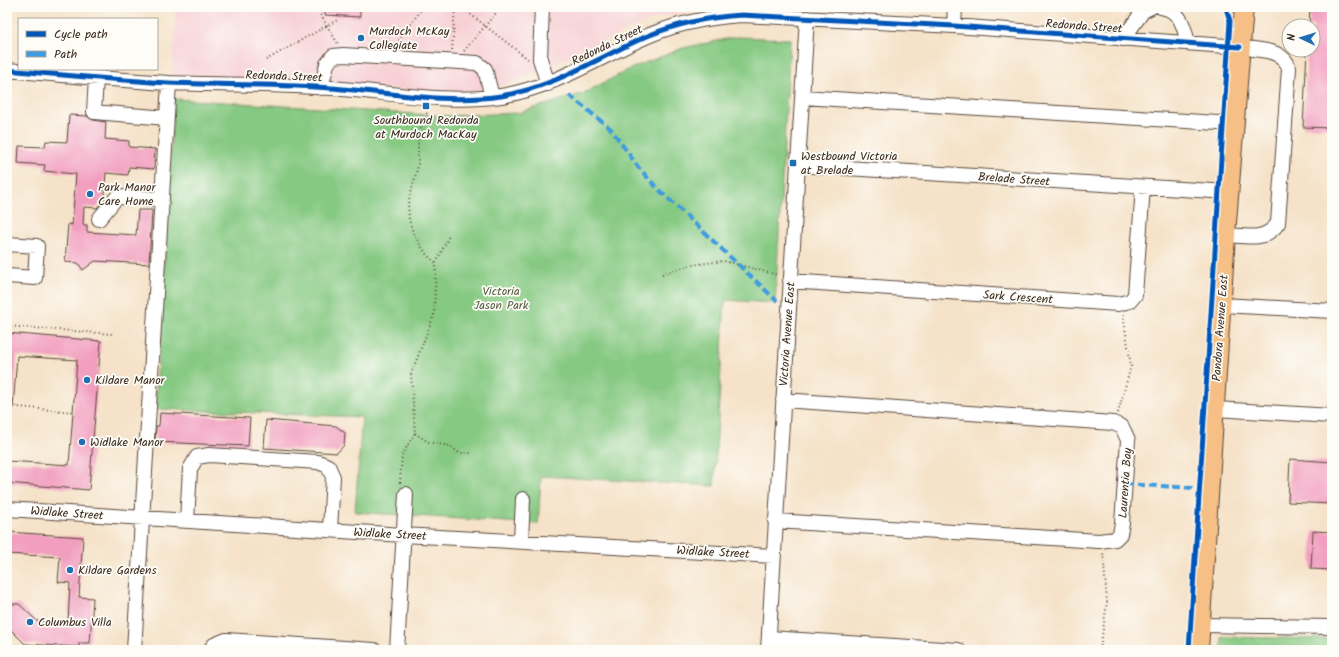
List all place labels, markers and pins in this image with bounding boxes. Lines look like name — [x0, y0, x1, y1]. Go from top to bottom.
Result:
place label: Murdoch McKay Collegiate — [369, 22, 450, 55]
marker: Murdoch McKay Collegiate — [356, 33, 366, 43]
marker: Southbound Redonda at Murdoch MacKay — [421, 101, 431, 111]
place label: Southbound Redonda at Murdoch MacKay — [373, 111, 479, 144]
place label: Westbound Victoria at Brelade — [801, 147, 898, 180]
marker: Westbound Victoria at Brelade — [788, 158, 798, 168]
place label: Park Manor Care Home — [98, 178, 156, 211]
marker: Park Manor Care Home — [85, 189, 95, 199]
place label: Kildare Manor — [95, 371, 166, 390]
marker: Kildare Manor — [82, 375, 92, 385]
place label: Widlake Manor — [90, 433, 165, 452]
marker: Widlake Manor — [77, 437, 87, 447]
place label: Kildare Gardens — [78, 561, 157, 580]
marker: Kildare Gardens — [65, 565, 75, 575]
place label: Columbus Villa — [38, 613, 112, 632]
marker: Columbus Villa — [25, 617, 35, 627]

